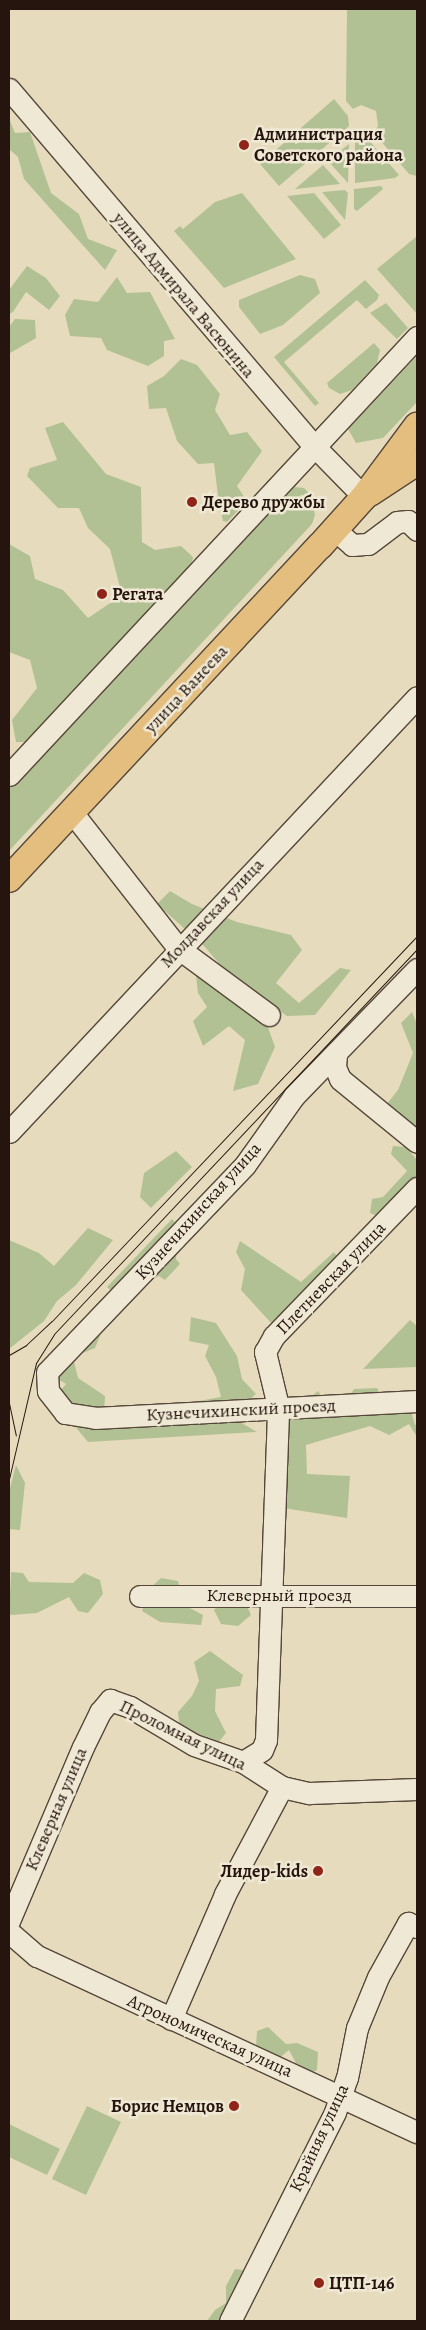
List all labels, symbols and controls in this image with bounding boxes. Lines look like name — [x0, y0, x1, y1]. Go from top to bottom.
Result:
place label: Администрация Советского района — [254, 124, 403, 166]
marker: Администрация Советского района — [238, 139, 250, 151]
street label: улица Адмирала Васюнина — [108, 208, 260, 382]
place label: Дерево дружбы — [202, 491, 325, 513]
marker: Дерево дружбы — [186, 496, 198, 508]
place label: Регата — [112, 583, 163, 605]
marker: Регата — [96, 588, 108, 600]
street label: улица Ванеева — [140, 641, 232, 737]
street label: Молдавская улица — [156, 854, 268, 972]
street label: Кузнечихинская улица — [130, 1138, 266, 1284]
street label: Плетневская улица — [272, 1217, 390, 1339]
street label: Кузнечихинский проезд — [146, 1394, 336, 1426]
street label: Клеверный проезд — [206, 1584, 352, 1606]
street label: Проломная улица — [116, 1695, 250, 1775]
street label: Клеверная улица — [20, 1744, 92, 1874]
place label: Лидер-kids — [220, 1860, 308, 1882]
marker: Лидер-kids — [312, 1865, 324, 1877]
street label: Агрономическая улица — [124, 1990, 296, 2082]
street label: Крайняя улица — [285, 2080, 353, 2196]
place label: Борис Немцов — [111, 2095, 224, 2117]
marker: Борис Немцов — [228, 2100, 240, 2112]
place label: ЦТП-146 — [329, 2272, 394, 2294]
marker: ЦТП-146 — [313, 2277, 325, 2289]

